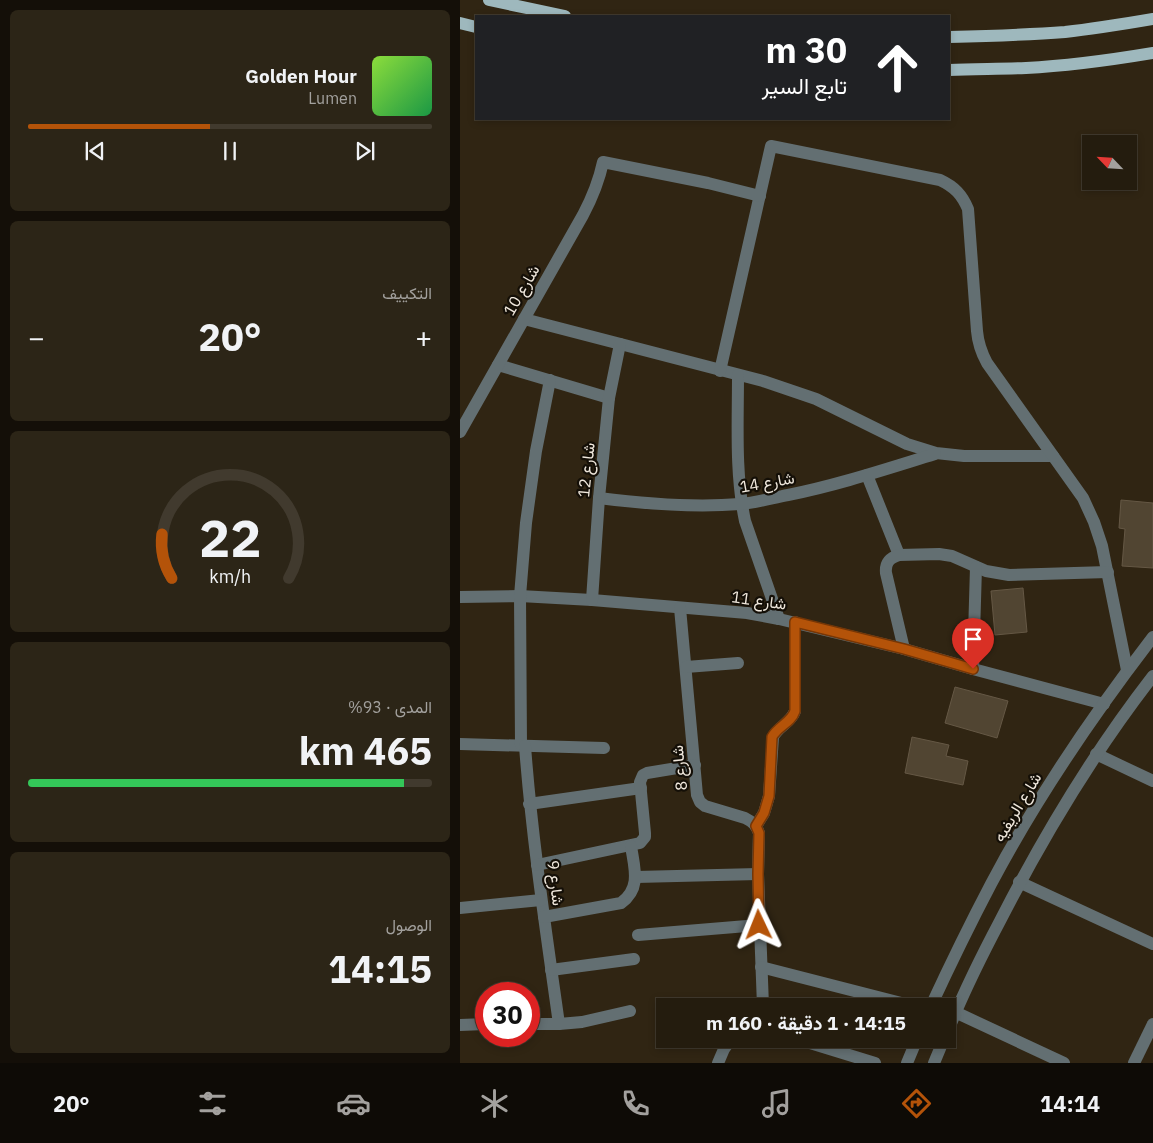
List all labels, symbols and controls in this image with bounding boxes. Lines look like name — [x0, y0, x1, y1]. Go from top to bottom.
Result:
text: 30 m — [765, 27, 847, 73]
icon: ahead — [865, 35, 930, 100]
text: Golden Hour — [245, 64, 357, 88]
text: تابع السير — [762, 71, 847, 100]
text: Lumen — [308, 88, 357, 108]
north arrow — [1082, 135, 1138, 190]
map controls — [1082, 135, 1137, 190]
icon: previous — [81, 137, 109, 165]
icon: pause — [216, 137, 244, 165]
icon: next — [351, 137, 379, 165]
street label: شارع 10 — [499, 261, 545, 320]
text: التكييف — [382, 283, 432, 303]
text: 20° — [198, 312, 262, 361]
text: − — [28, 319, 45, 356]
text: + — [415, 319, 432, 356]
street label: شارع 12 — [573, 442, 601, 499]
street label: شارع 14 — [738, 467, 796, 499]
text: 22 — [199, 504, 261, 571]
text: km/h — [209, 565, 251, 588]
street label: شارع 11 — [730, 586, 788, 616]
pin — [952, 618, 994, 669]
icon: arrive — [959, 625, 987, 653]
text: المدى · 93% — [348, 697, 432, 717]
text: 465 km — [299, 726, 432, 775]
street label: شارع 8 — [667, 744, 693, 792]
street label: شارع الريفيه — [988, 769, 1047, 846]
street label: شارع 9 — [541, 859, 569, 907]
position arrow — [732, 898, 784, 950]
text: الوصول — [386, 915, 432, 935]
text: 14:15 — [328, 944, 432, 993]
speed limit sign: 30 — [475, 982, 540, 1047]
text: 14:15 · 1 دقيقة · 160 m — [706, 1011, 906, 1035]
icon: filters — [195, 1086, 230, 1121]
icon: car — [336, 1086, 371, 1121]
icon: climate — [477, 1086, 512, 1121]
icon: phone — [618, 1086, 653, 1121]
icon: music — [759, 1086, 794, 1121]
icon: directions — [899, 1086, 934, 1121]
text: 20° — [53, 1089, 90, 1118]
text: 14:14 — [1040, 1089, 1100, 1118]

